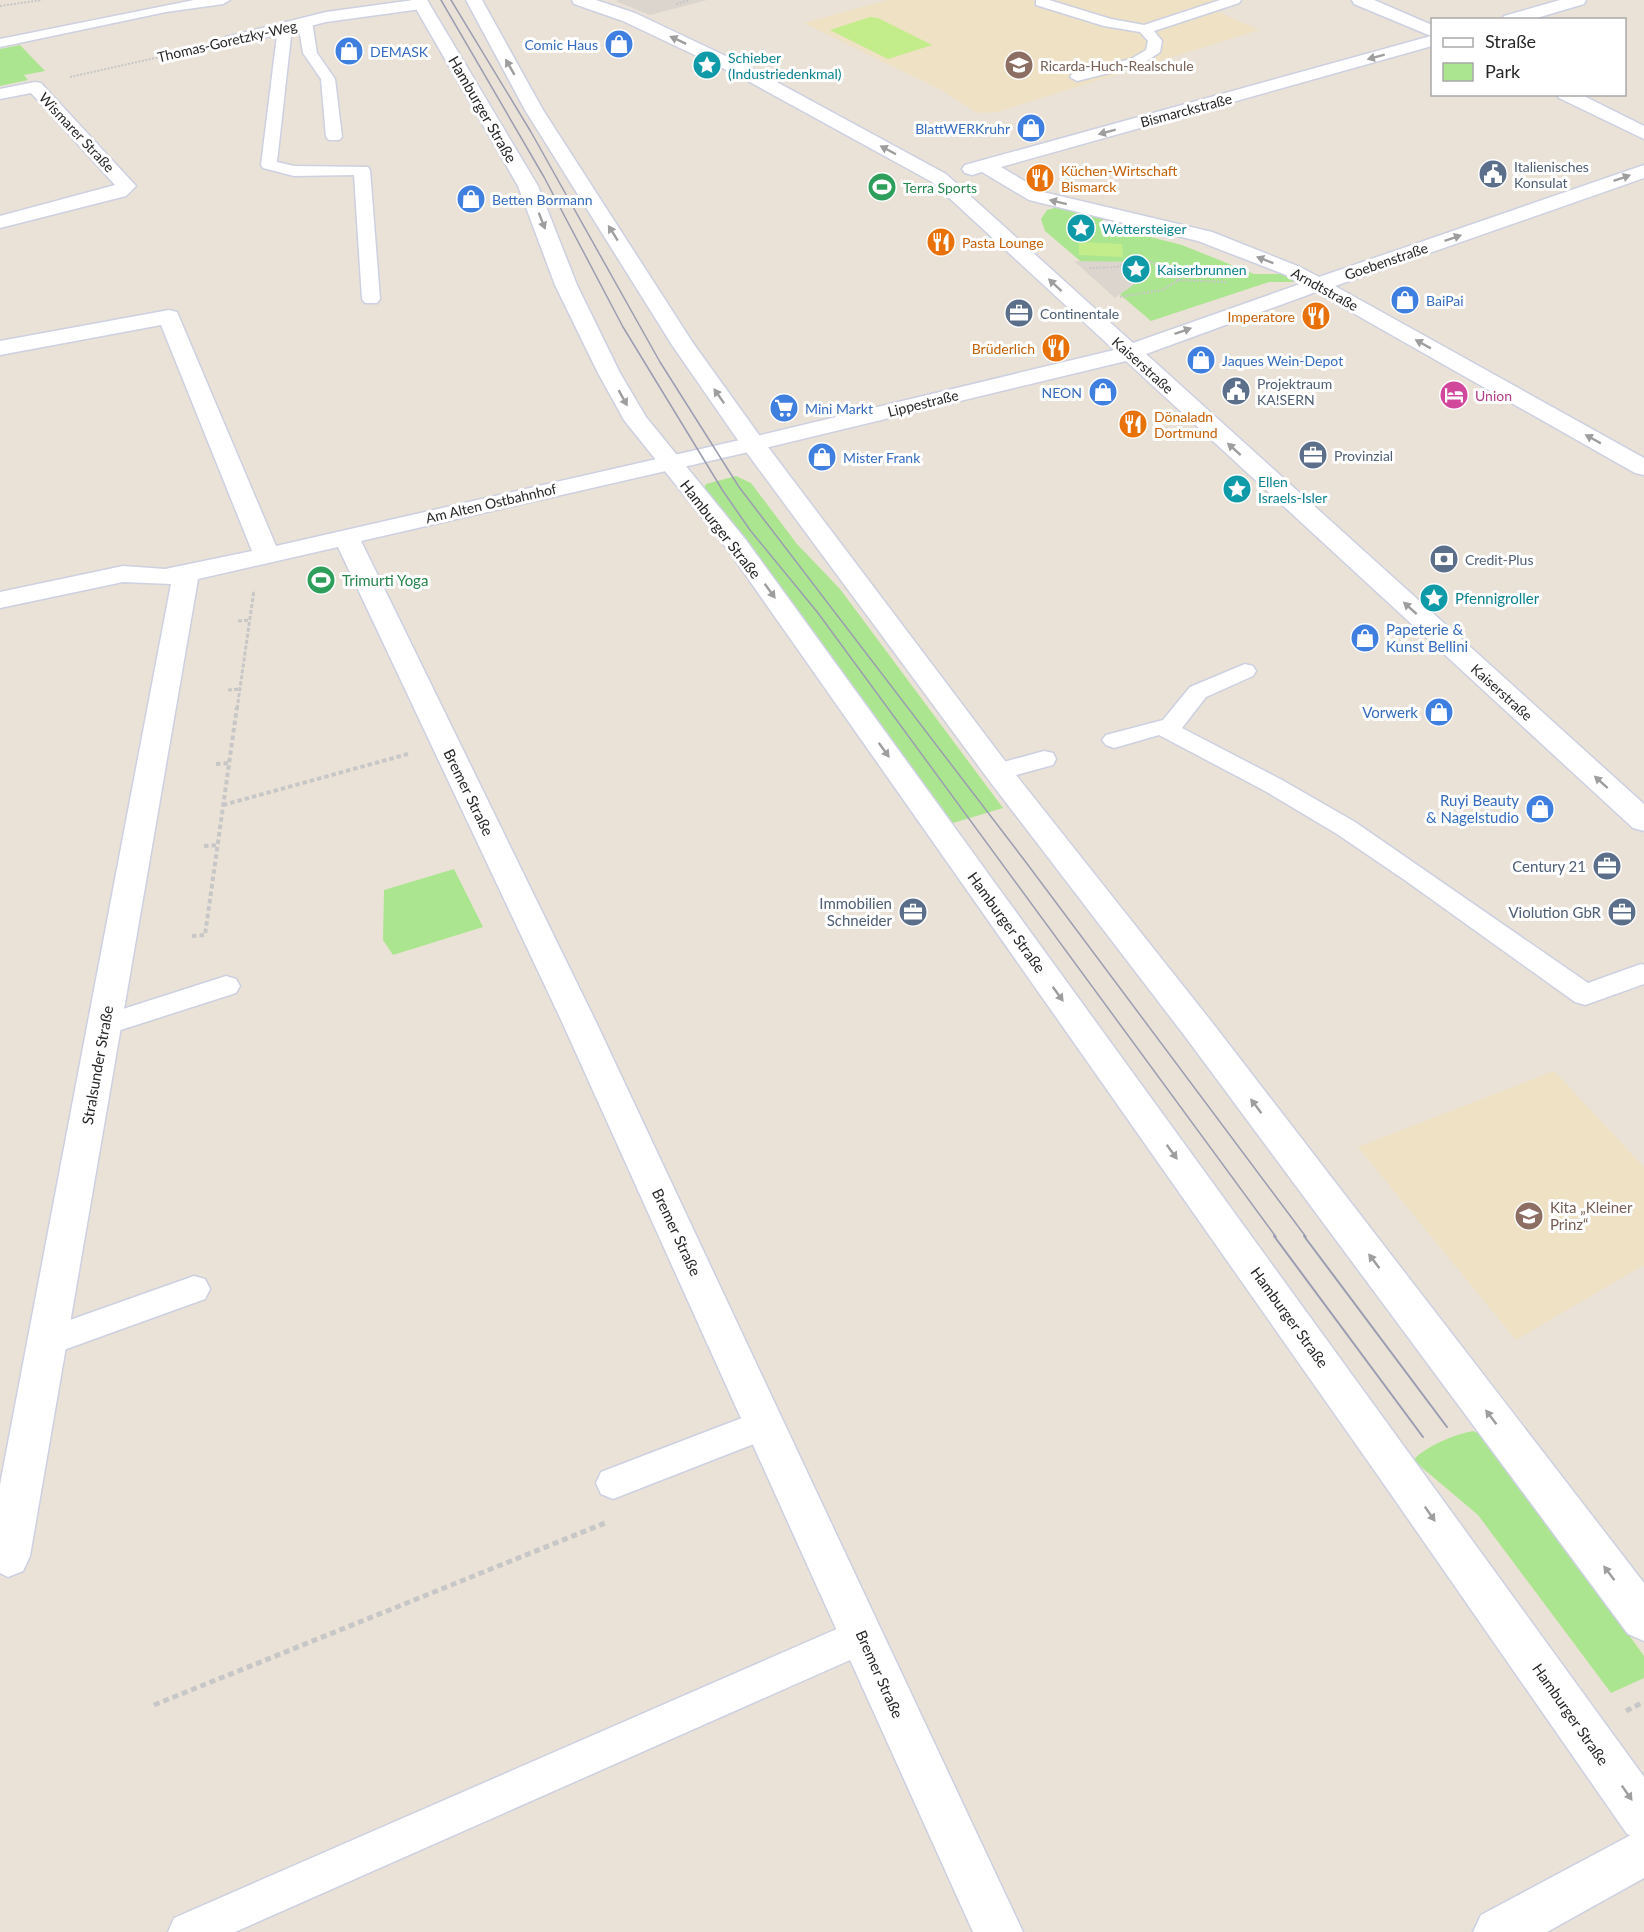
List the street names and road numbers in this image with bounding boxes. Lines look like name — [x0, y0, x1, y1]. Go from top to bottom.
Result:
street label: Thomas-Goretzky-Weg — [155, 17, 299, 65]
street label: Hamburger Straße — [445, 52, 521, 166]
street label: Wismarer Straße — [36, 89, 118, 175]
street label: Bismarckstraße — [1138, 90, 1234, 130]
street label: Goebenstraße — [1342, 239, 1430, 283]
street label: Arndtstraße — [1289, 264, 1361, 314]
street label: Kaiserstraße — [1109, 333, 1177, 397]
street label: Lippestraße — [886, 386, 960, 420]
street label: Hamburger Straße — [677, 476, 765, 582]
street label: Am Alten Ostbahnhof — [424, 480, 558, 526]
street label: Kaiserstraße — [1468, 660, 1536, 724]
street label: Bremer Straße — [440, 746, 498, 838]
street label: Hamburger Straße — [964, 868, 1050, 976]
street label: Stralsunder Straße — [78, 1004, 116, 1126]
street label: Bremer Straße — [649, 1185, 705, 1279]
street label: Hamburger Straße — [1247, 1263, 1333, 1371]
street label: Bremer Straße — [853, 1627, 907, 1721]
street label: Hamburger Straße — [1529, 1660, 1613, 1768]

